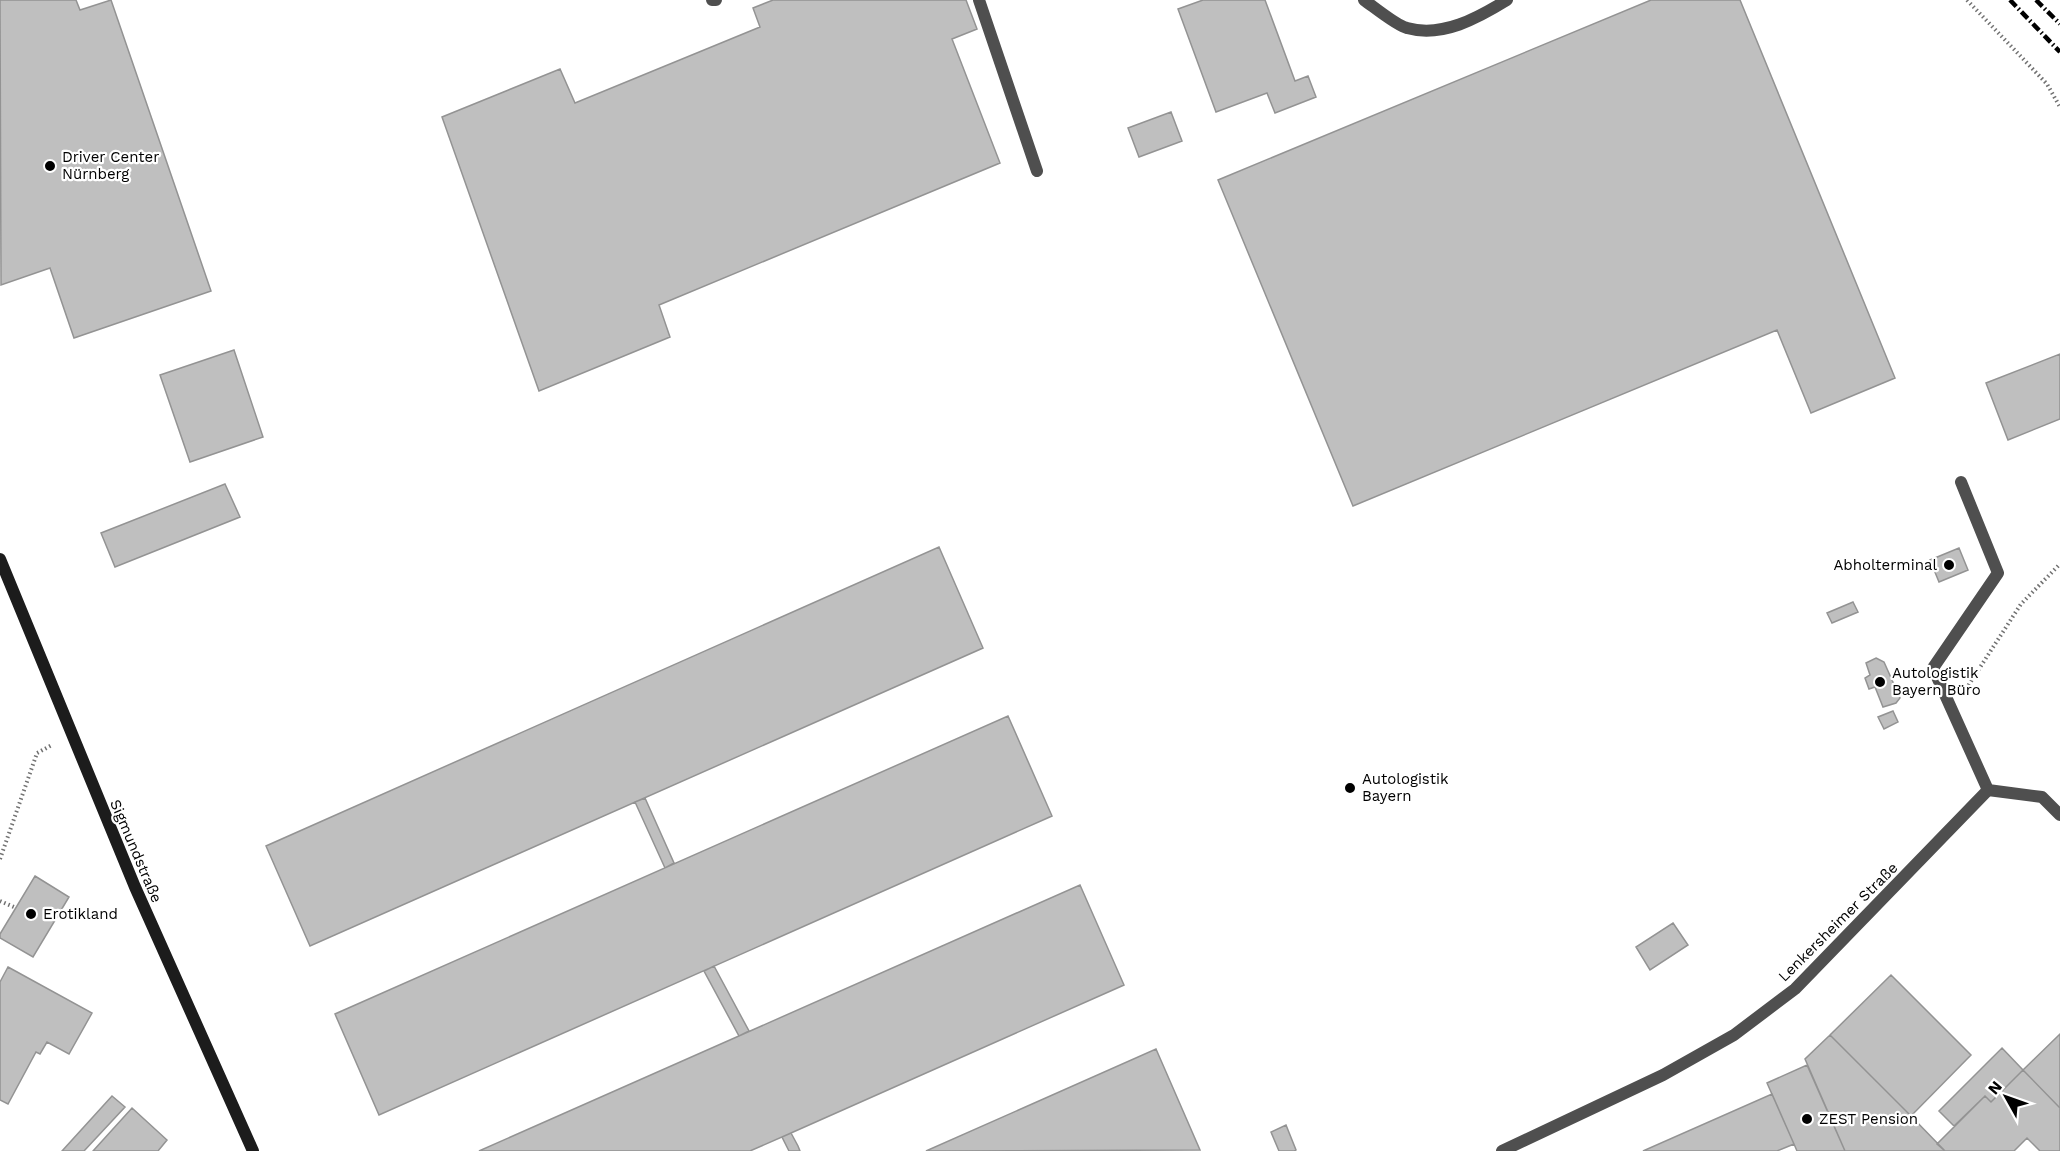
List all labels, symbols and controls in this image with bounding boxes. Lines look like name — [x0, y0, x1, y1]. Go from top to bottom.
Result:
place label: Driver Center Nürnberg — [62, 148, 159, 183]
marker: Driver Center Nürnberg — [43, 159, 57, 173]
place label: Abholterminal — [1833, 556, 1937, 574]
marker: Abholterminal — [1942, 558, 1956, 572]
place label: Autologistik Bayern Büro — [1892, 664, 1981, 699]
marker: Autologistik Bayern Büro — [1873, 675, 1887, 689]
place label: Autologistik Bayern — [1362, 770, 1449, 805]
marker: Autologistik Bayern — [1343, 781, 1357, 795]
street label: Sigmundstraße — [106, 797, 166, 905]
street label: Lenkersheimer Straße — [1775, 859, 1901, 985]
place label: Erotikland — [43, 905, 118, 923]
marker: Erotikland — [24, 907, 38, 921]
north arrow — [1976, 1067, 2036, 1127]
text: N — [1984, 1077, 2006, 1098]
place label: ZEST Pension — [1819, 1110, 1918, 1128]
marker: ZEST Pension — [1800, 1112, 1814, 1126]

